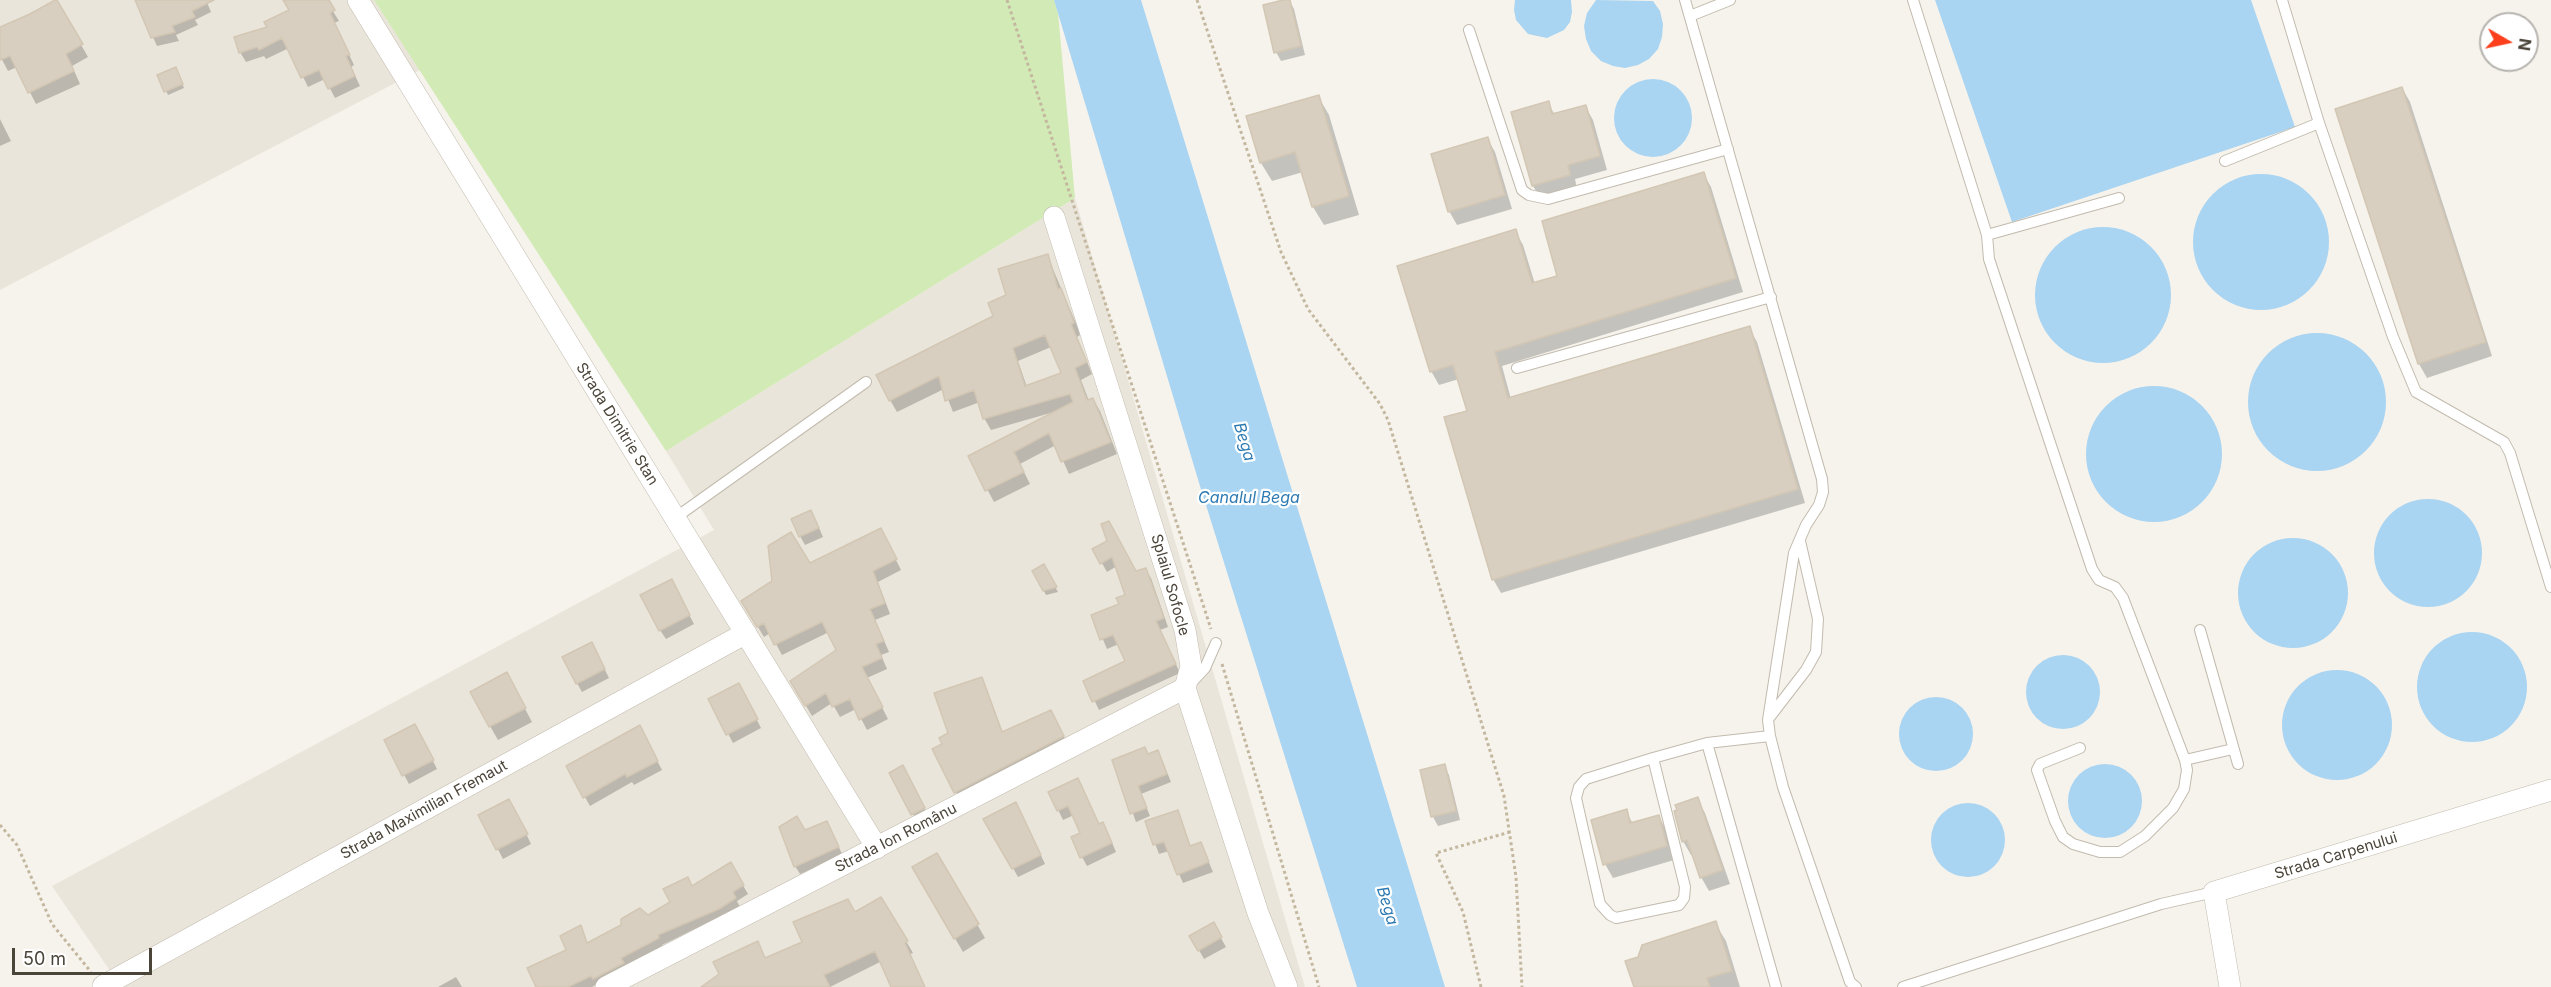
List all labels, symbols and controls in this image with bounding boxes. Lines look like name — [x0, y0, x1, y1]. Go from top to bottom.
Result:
north arrow — [2479, 12, 2539, 72]
text: N — [2514, 37, 2536, 52]
street label: Strada Dimitrie Stan — [572, 359, 662, 489]
water label: Bega — [1229, 420, 1259, 464]
water label: Canalul Bega — [1198, 488, 1300, 508]
street label: Splaiul Sofocle — [1147, 532, 1193, 638]
street label: Strada Maximilian Fremaut — [338, 757, 510, 863]
street label: Strada Ion Românu — [832, 800, 960, 876]
street label: Strada Carpenului — [2272, 829, 2400, 883]
water label: Bega — [1372, 884, 1402, 928]
scale bar — [15, 936, 154, 974]
text: 50 m — [23, 948, 66, 969]

